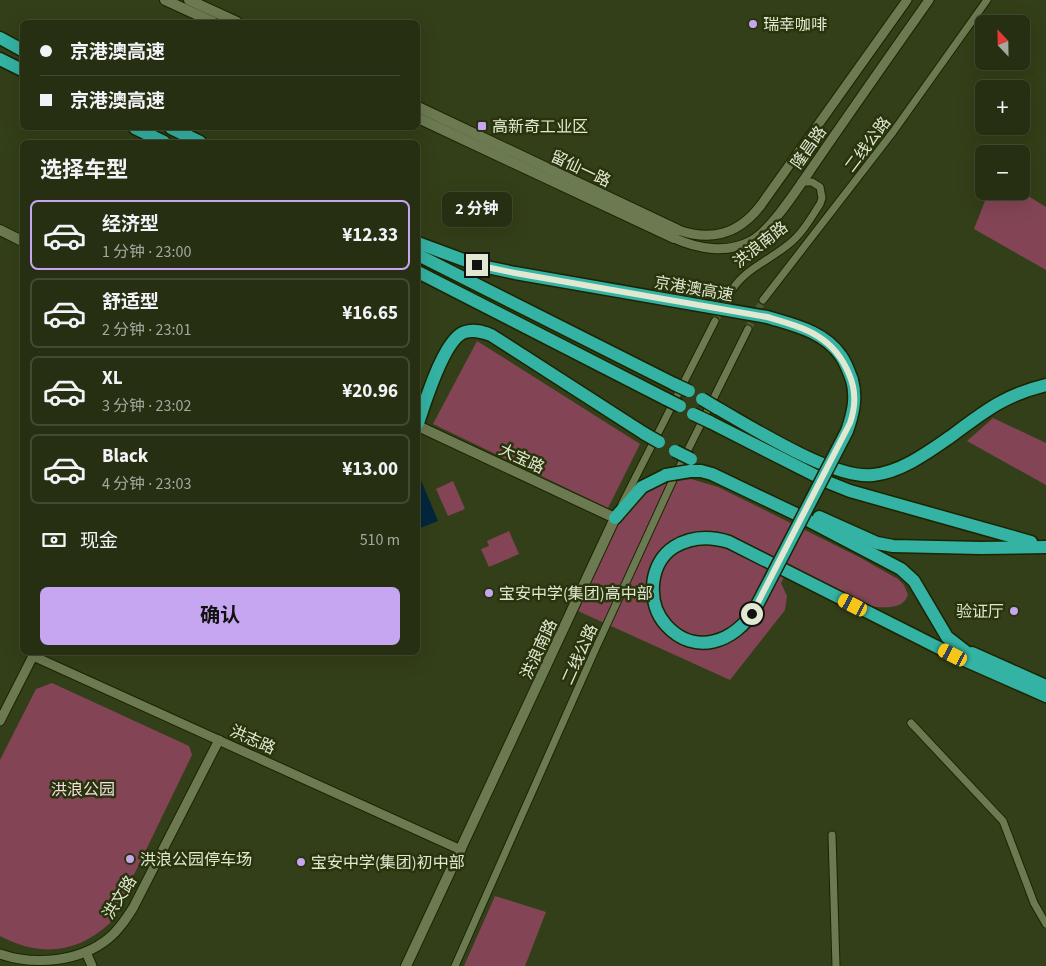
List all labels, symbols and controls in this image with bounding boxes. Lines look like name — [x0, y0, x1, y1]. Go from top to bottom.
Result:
place label: 瑞幸咖啡 — [763, 14, 827, 36]
north arrow — [975, 15, 1030, 70]
map controls — [975, 15, 1030, 200]
marker: 瑞幸咖啡 — [747, 18, 759, 30]
text: 京港澳高速 — [70, 39, 165, 66]
button: + — [975, 80, 1030, 135]
text: 京港澳高速 — [70, 88, 165, 115]
street label: 二线公路 — [840, 112, 896, 177]
place label: 高新奇工业区 — [492, 116, 588, 138]
marker: 高新奇工业区 — [476, 120, 488, 132]
street label: 隆昌路 — [786, 122, 832, 174]
street label: 留仙一路 — [547, 145, 614, 192]
button: − — [975, 145, 1030, 200]
text: 选择车型 — [40, 154, 128, 186]
callout: 2 分钟 — [442, 192, 512, 228]
text: 2 分钟 — [455, 198, 499, 220]
text: 经济型 — [102, 211, 159, 238]
icon: car — [42, 213, 87, 258]
street label: 洪浪南路 — [729, 216, 793, 273]
text: ¥12.33 — [342, 222, 398, 249]
text: 1 分钟 · 23:00 — [102, 241, 191, 263]
route end — [466, 254, 488, 276]
street label: 京港澳高速 — [653, 271, 735, 307]
text: 舒适型 — [102, 289, 159, 316]
icon: car — [42, 291, 87, 336]
text: ¥16.65 — [342, 300, 398, 327]
text: 2 分钟 · 23:01 — [102, 319, 191, 341]
text: XL — [102, 365, 123, 392]
icon: car — [42, 369, 87, 414]
text: ¥20.96 — [342, 378, 398, 405]
text: 3 分钟 · 23:02 — [102, 395, 191, 417]
street label: 大宝路 — [495, 439, 548, 479]
text: Black — [102, 443, 148, 470]
icon: car — [42, 447, 87, 492]
text: ¥13.00 — [342, 456, 398, 483]
text: 4 分钟 · 23:03 — [102, 473, 191, 495]
icon: cash — [40, 526, 68, 554]
text: 现金 — [80, 528, 118, 555]
text: 510 m — [360, 529, 400, 551]
place label: 宝安中学(集团)高中部 — [499, 583, 653, 605]
button: 确认 — [40, 587, 400, 645]
marker: 宝安中学(集团)高中部 — [483, 587, 495, 599]
car — [836, 592, 869, 618]
place label: 验证厅 — [956, 601, 1004, 623]
route start — [741, 603, 763, 625]
marker: 验证厅 — [1008, 605, 1020, 617]
street label: 洪浪南路 — [515, 616, 562, 683]
street label: 二线公路 — [557, 621, 603, 688]
car — [936, 642, 969, 668]
street label: 洪志路 — [226, 720, 279, 760]
park label: 洪浪公园 — [51, 779, 115, 801]
place label: 洪浪公园停车场 — [140, 849, 252, 871]
place label: 宝安中学(集团)初中部 — [311, 852, 465, 874]
marker: 洪浪公园停车场 — [124, 853, 136, 865]
marker: 宝安中学(集团)初中部 — [295, 856, 307, 868]
street label: 洪文路 — [98, 871, 142, 924]

